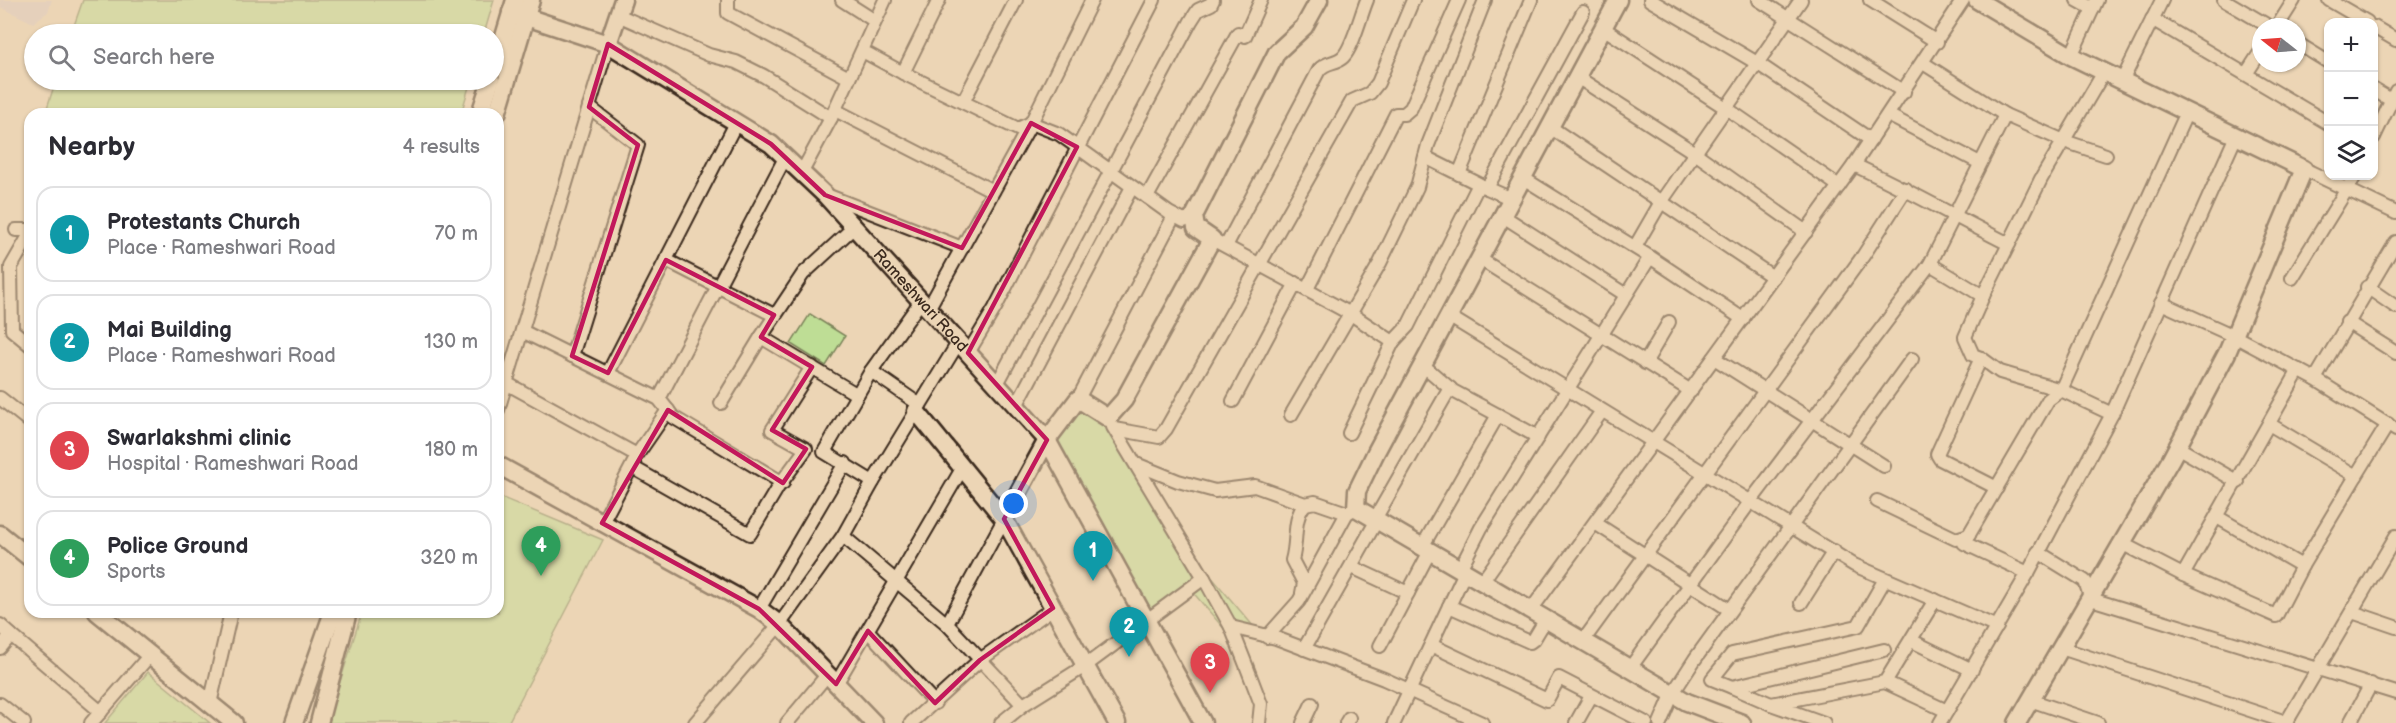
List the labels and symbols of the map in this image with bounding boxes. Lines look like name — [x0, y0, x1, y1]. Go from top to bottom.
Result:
north arrow — [2252, 18, 2306, 72]
street label: Rameshwari Road — [869, 245, 972, 356]
your location — [999, 489, 1028, 518]
pin: 4 — [522, 526, 560, 576]
pin: 1 — [1074, 532, 1112, 581]
pin: 2 — [1110, 608, 1148, 657]
pin: 3 — [1190, 644, 1230, 693]

